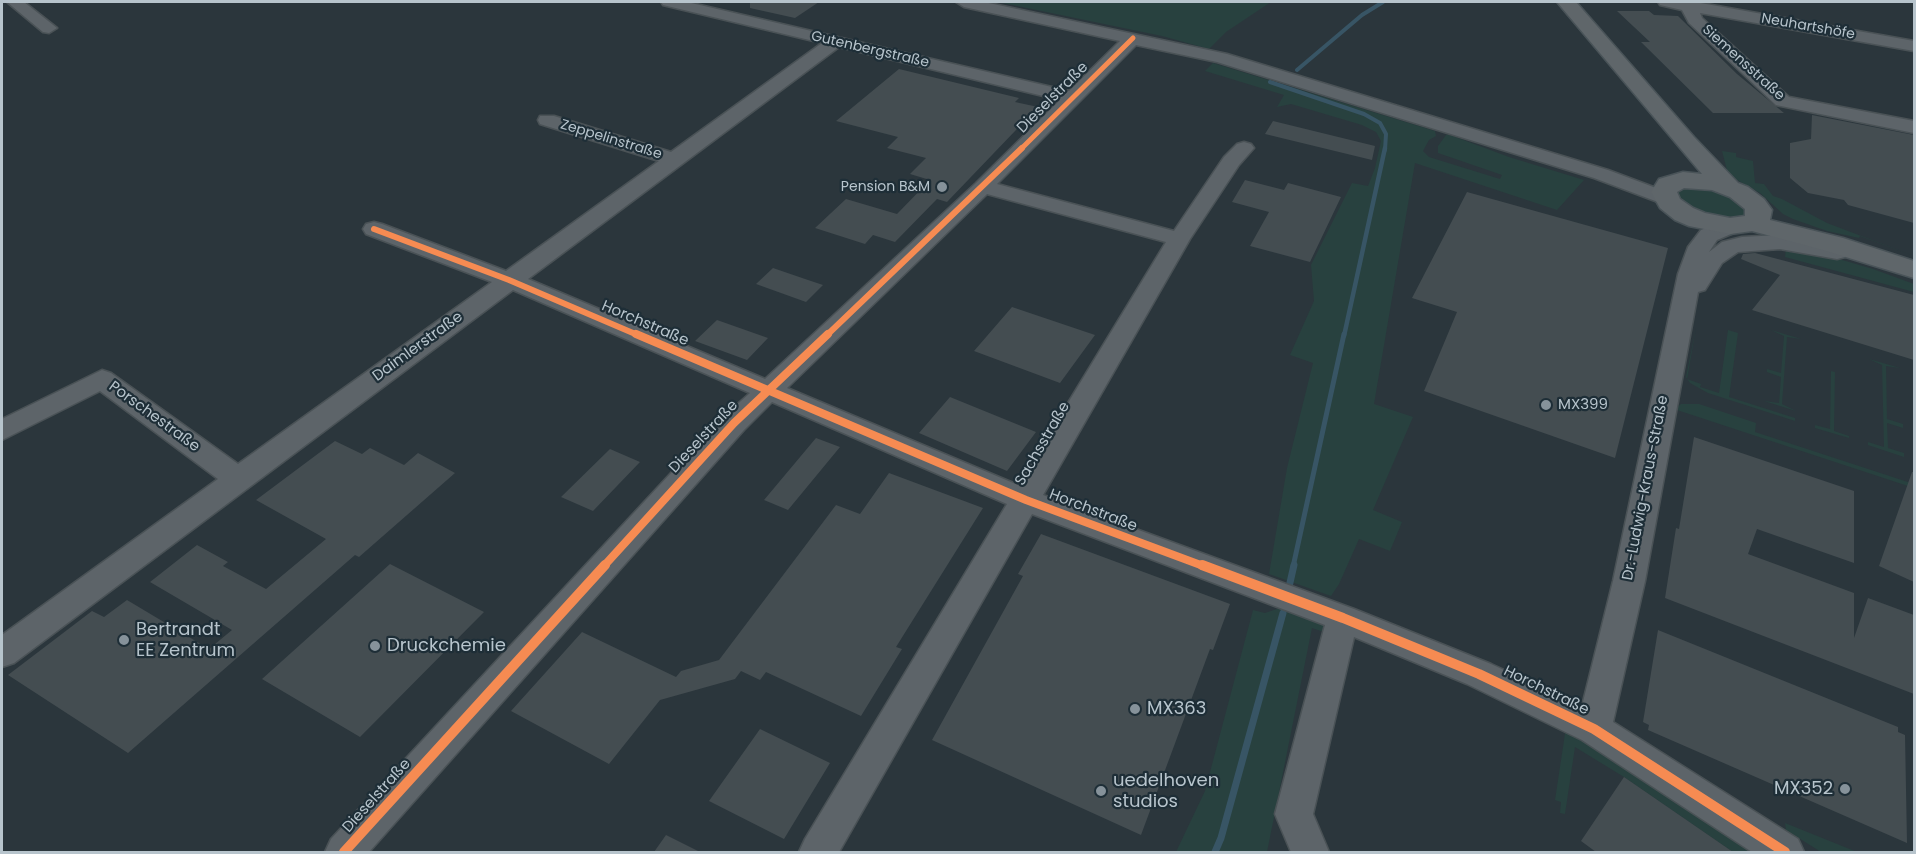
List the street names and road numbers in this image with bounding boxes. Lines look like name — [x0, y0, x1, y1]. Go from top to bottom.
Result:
street label: Neuhartshöfe — [1760, 11, 1856, 43]
street label: Siemensstraße — [1698, 22, 1788, 104]
street label: Gutenbergstraße — [809, 28, 931, 72]
street label: Dieselstraße — [1014, 59, 1092, 137]
street label: Zeppelinstraße — [558, 117, 664, 163]
street label: Horchstraße — [599, 298, 691, 350]
street label: Daimlerstraße — [369, 308, 467, 386]
street label: Porschestraße — [105, 378, 203, 456]
street label: Dr.-Ludwig-Kraus-Straße — [1619, 394, 1673, 582]
street label: Dieselstraße — [666, 397, 742, 477]
street label: Sachsstraße — [1012, 399, 1074, 489]
street label: Horchstraße — [1046, 486, 1140, 536]
street label: Horchstraße — [1500, 663, 1592, 719]
street label: Dieselstraße — [339, 755, 415, 837]

